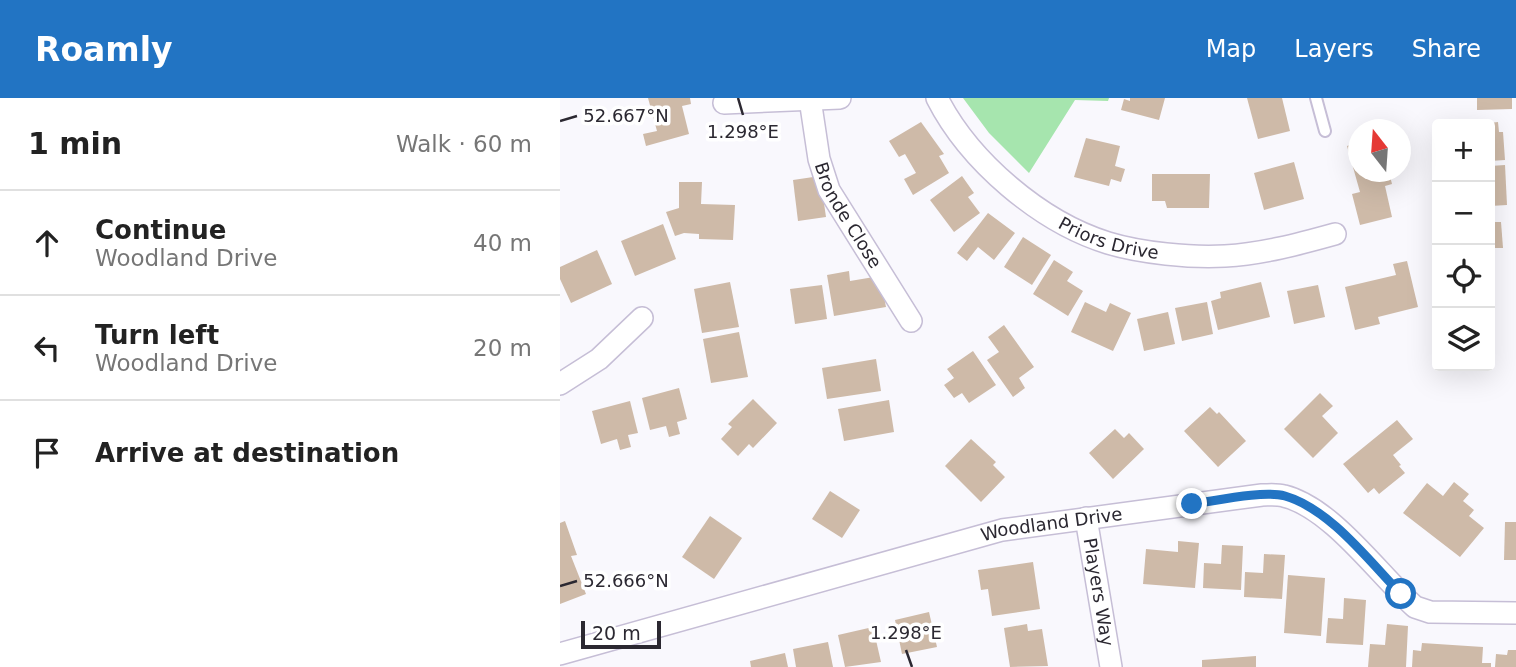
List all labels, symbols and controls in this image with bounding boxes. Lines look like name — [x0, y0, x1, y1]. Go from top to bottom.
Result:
text: Roamly — [35, 30, 173, 69]
text: Map — [1206, 35, 1256, 63]
text: Layers — [1294, 35, 1374, 63]
text: Share — [1412, 35, 1481, 63]
text: 52.667°N — [583, 105, 669, 126]
north arrow — [1348, 119, 1411, 182]
map controls — [1432, 119, 1495, 371]
button: + — [1432, 119, 1495, 182]
text: 1.298°E — [707, 121, 779, 142]
text: 1 min — [28, 126, 122, 161]
text: Walk · 60 m — [396, 131, 532, 157]
street label: Bronde Close — [811, 159, 886, 272]
button: − — [1432, 182, 1495, 245]
street label: Priors Drive — [1055, 212, 1160, 263]
text: Continue — [95, 215, 226, 245]
icon: ahead — [28, 224, 66, 262]
text: 40 m — [473, 230, 532, 256]
text: Woodland Drive — [95, 245, 277, 271]
button: locate — [1432, 245, 1495, 308]
button: layers — [1432, 308, 1495, 371]
text: Turn left — [95, 320, 219, 350]
icon: left — [28, 329, 66, 367]
text: 20 m — [473, 335, 532, 361]
text: Woodland Drive — [95, 350, 277, 376]
icon: arrive — [28, 434, 66, 472]
text: Arrive at destination — [95, 438, 399, 468]
route end — [1176, 488, 1207, 519]
street label: Woodland Drive — [978, 503, 1124, 545]
street label: Players Way — [1079, 536, 1118, 648]
text: 52.666°N — [583, 570, 669, 591]
route start — [1385, 578, 1416, 609]
scale bar — [581, 618, 662, 650]
text: 20 m — [592, 622, 641, 644]
text: 1.298°E — [870, 622, 942, 643]

